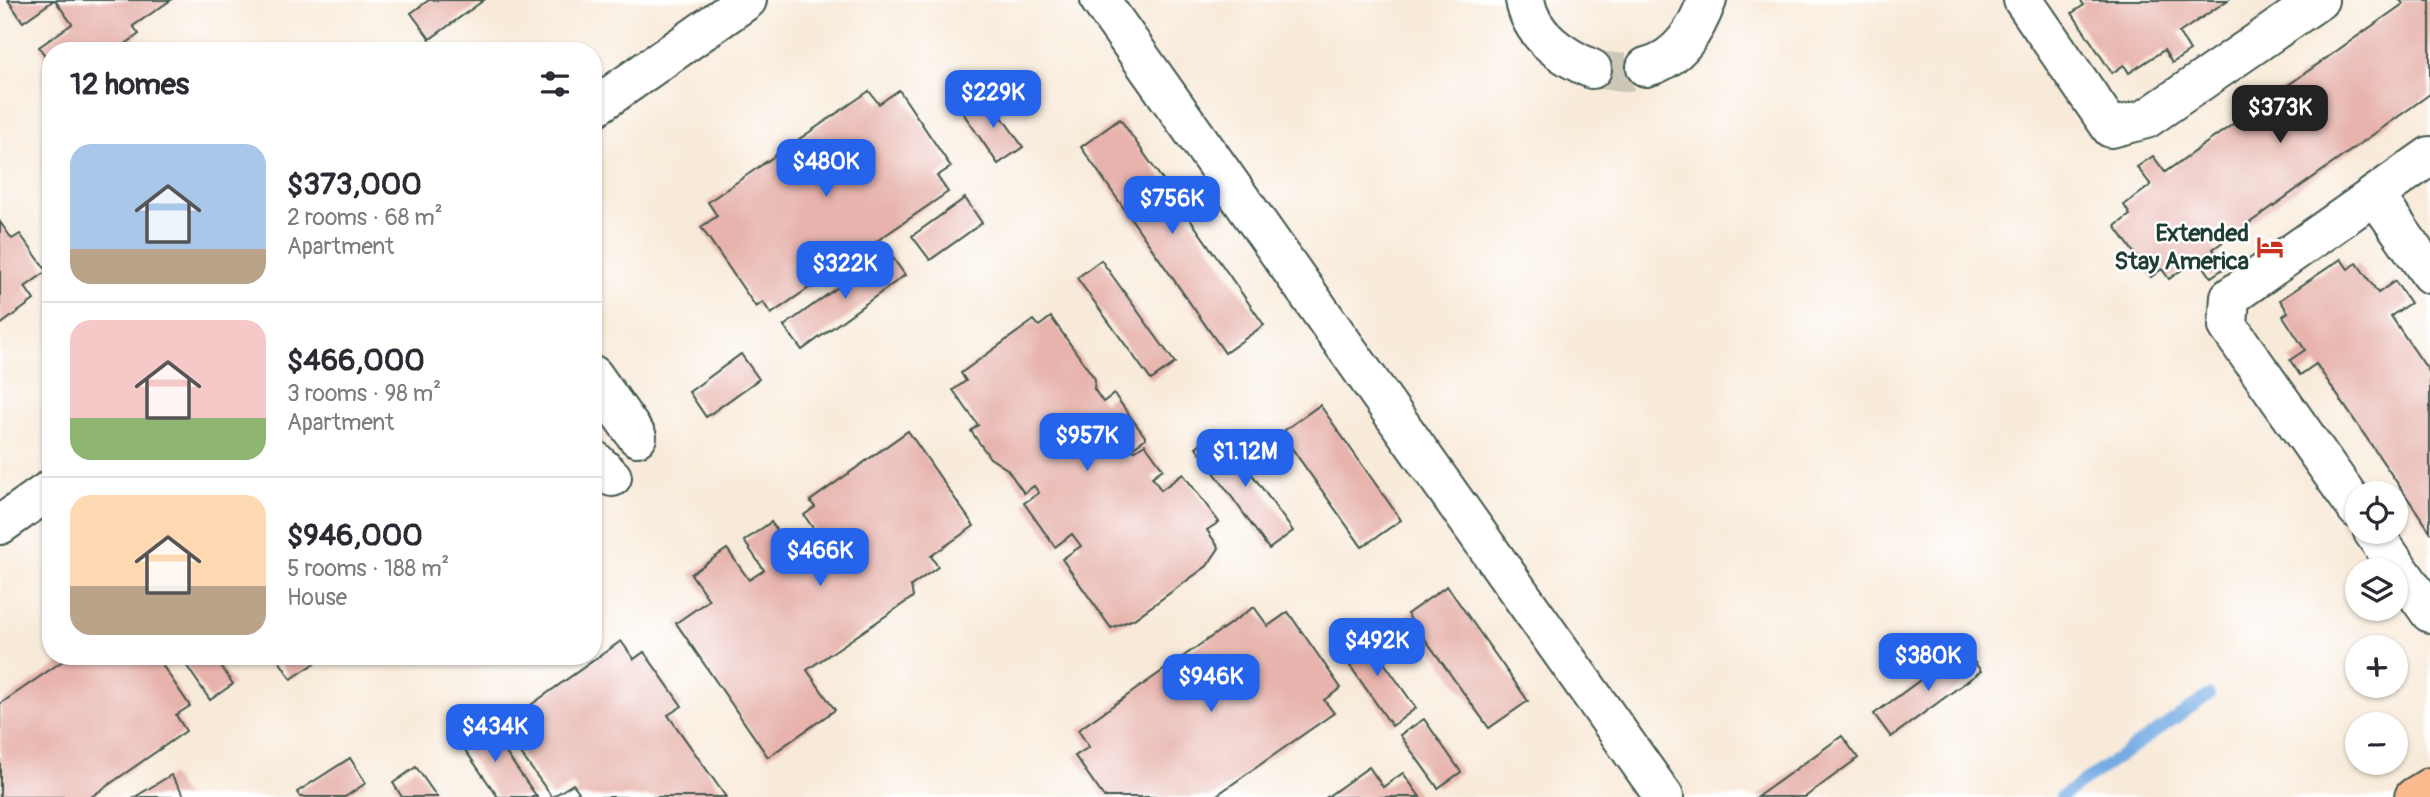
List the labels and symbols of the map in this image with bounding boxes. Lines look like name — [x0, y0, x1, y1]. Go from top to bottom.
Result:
pin: $229K — [944, 71, 1042, 130]
pin: $373K — [2231, 86, 2329, 145]
pin: $480K — [777, 140, 875, 199]
pin: $756K — [1123, 176, 1221, 236]
place label: Extended Stay America — [2114, 219, 2249, 276]
hotel icon: Extended Stay America — [2255, 232, 2285, 262]
pin: $322K — [796, 242, 894, 301]
pin: $957K — [1038, 414, 1136, 473]
pin: $1.12M — [1188, 430, 1302, 489]
pin: $466K — [771, 528, 869, 588]
pin: $492K — [1328, 618, 1426, 678]
pin: $380K — [1879, 634, 1977, 693]
pin: $946K — [1162, 654, 1260, 714]
pin: $434K — [446, 704, 544, 764]

